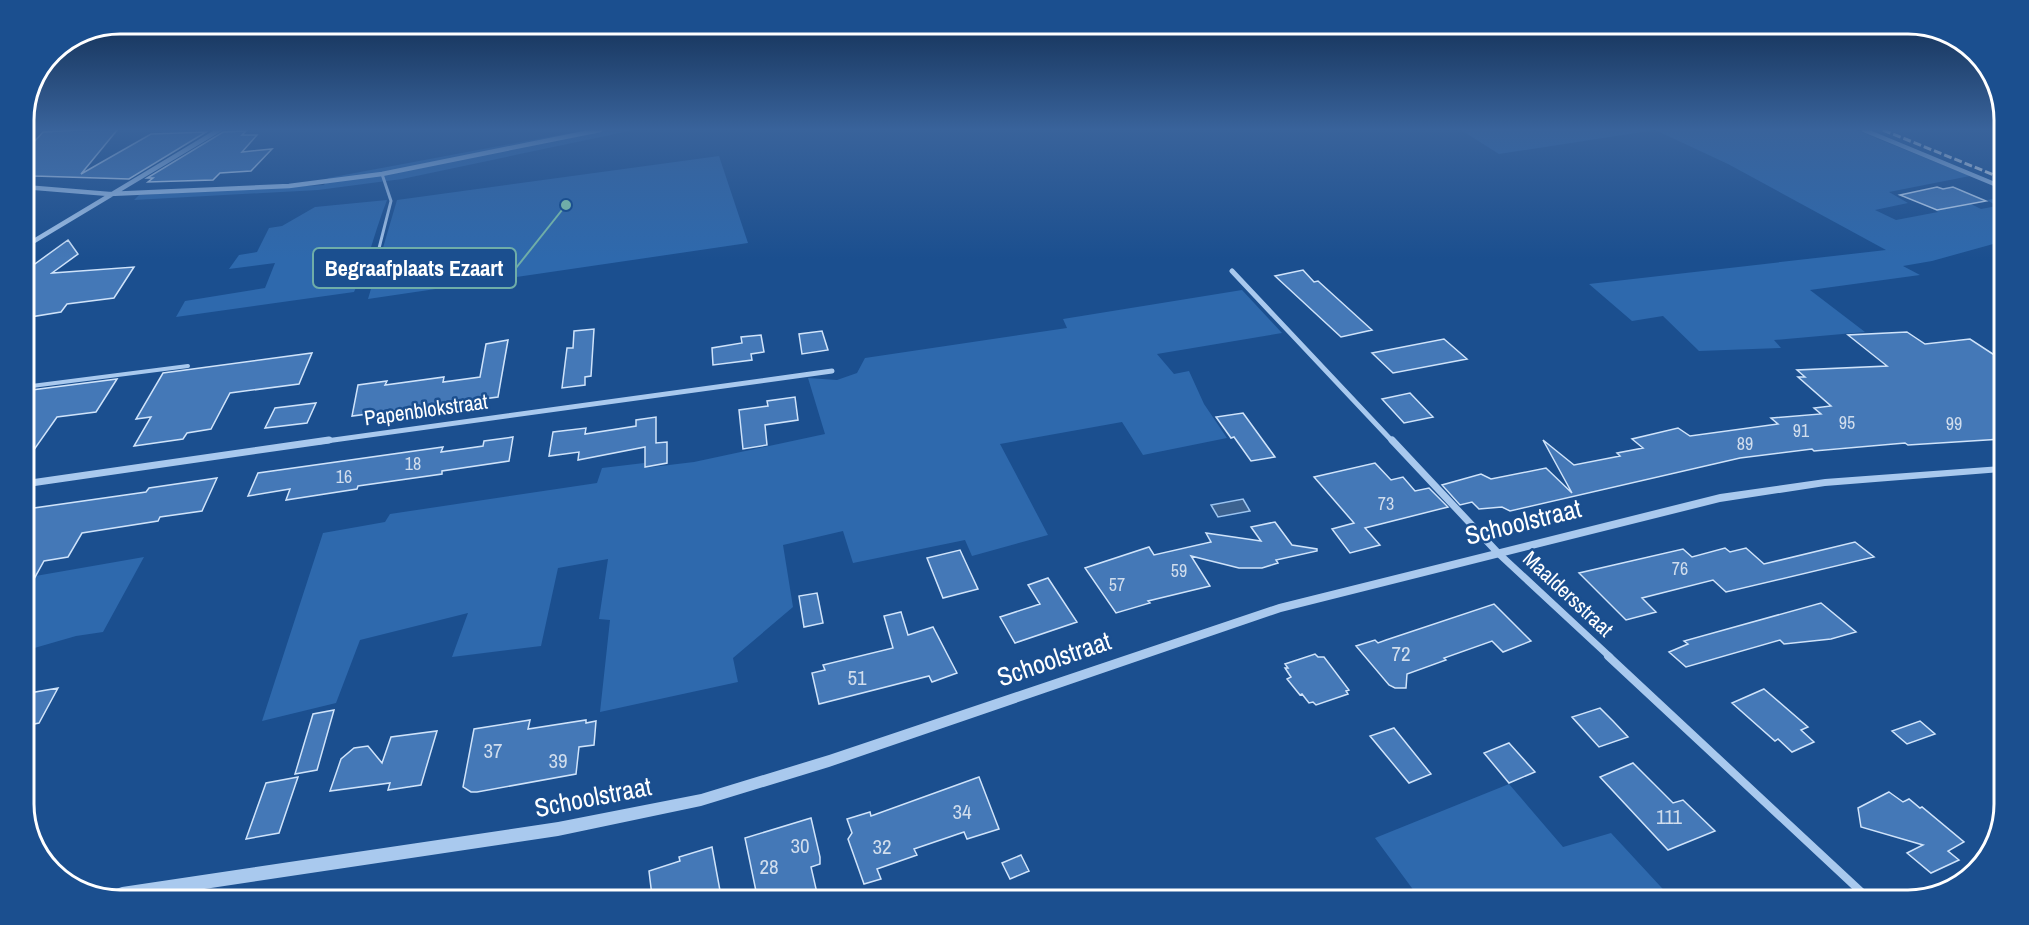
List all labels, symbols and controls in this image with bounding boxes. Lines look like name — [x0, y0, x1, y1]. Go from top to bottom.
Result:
callout: Begraafplaats Ezaart — [313, 248, 516, 288]
text: Begraafplaats Ezaart — [325, 253, 503, 283]
street label: Papenblokstraat — [362, 386, 490, 433]
house number: 95 — [1839, 410, 1855, 435]
house number: 99 — [1946, 411, 1962, 436]
house number: 91 — [1793, 418, 1810, 443]
house number: 89 — [1737, 431, 1753, 456]
house number: 18 — [405, 451, 421, 476]
house number: 16 — [336, 464, 352, 489]
street label: Schoolstraat — [1461, 490, 1585, 553]
house number: 73 — [1378, 491, 1394, 516]
street label: Maaldersstraat — [1517, 544, 1620, 643]
house number: 76 — [1672, 556, 1688, 581]
house number: 59 — [1171, 558, 1187, 583]
house number: 57 — [1109, 572, 1125, 597]
street label: Schoolstraat — [992, 623, 1116, 694]
house number: 72 — [1391, 639, 1411, 668]
house number: 51 — [847, 663, 867, 692]
house number: 37 — [483, 736, 503, 765]
house number: 39 — [548, 746, 568, 775]
street label: Schoolstraat — [531, 768, 654, 825]
house number: 34 — [952, 797, 972, 826]
house number: 111 — [1656, 802, 1683, 831]
house number: 30 — [790, 831, 810, 860]
house number: 32 — [872, 832, 892, 861]
house number: 28 — [759, 852, 779, 881]

